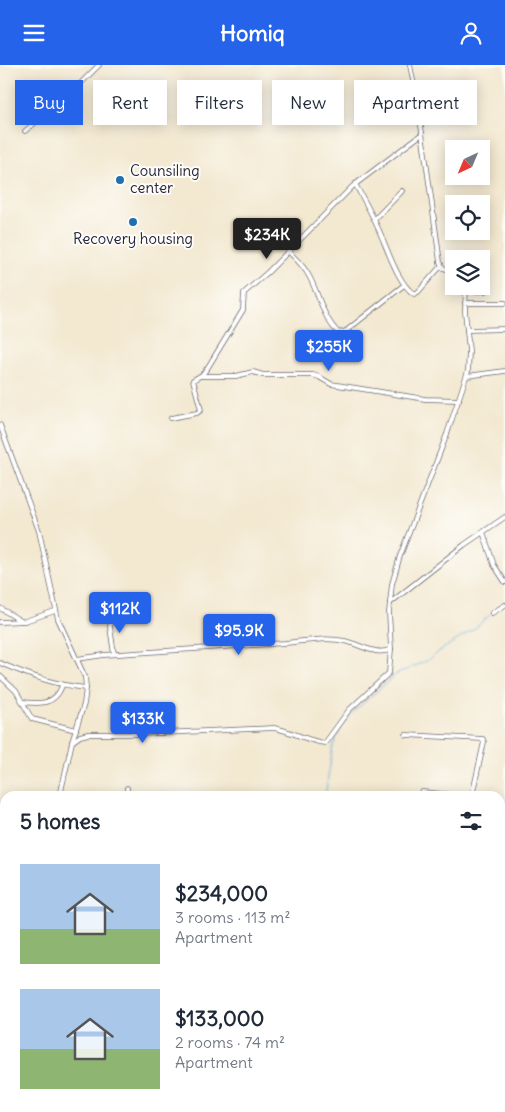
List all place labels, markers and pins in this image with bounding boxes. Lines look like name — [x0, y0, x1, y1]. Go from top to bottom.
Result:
place label: Counsiling center — [130, 161, 200, 197]
marker: Counsiling center — [114, 174, 126, 186]
marker: Recovery housing — [127, 216, 139, 228]
pin: $234K — [232, 217, 302, 260]
place label: Recovery housing — [73, 229, 193, 248]
pin: $255K — [294, 329, 364, 372]
pin: $112K — [85, 591, 155, 634]
pin: $95.9K — [198, 613, 280, 656]
pin: $133K — [108, 701, 178, 744]

